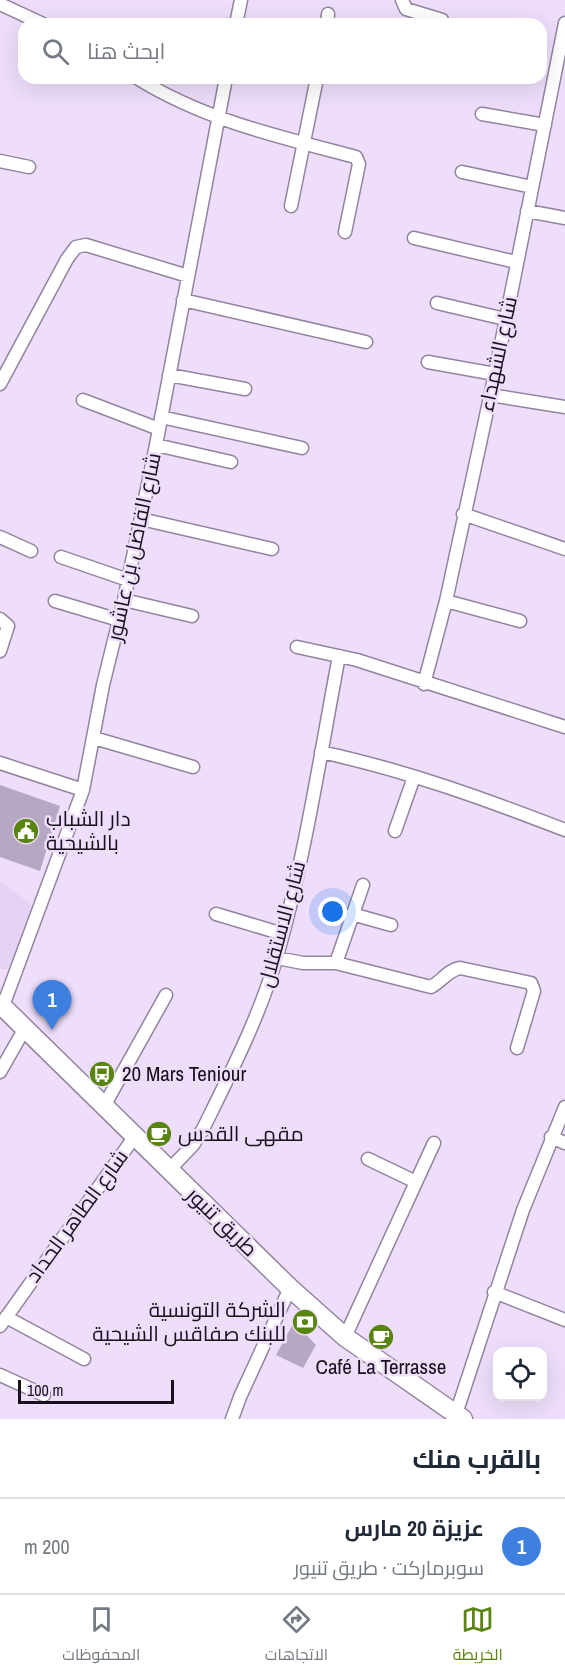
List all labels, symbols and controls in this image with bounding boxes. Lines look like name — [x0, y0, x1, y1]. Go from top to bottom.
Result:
search box — [18, 18, 547, 84]
icon: search — [39, 35, 72, 68]
text: ابحث هنا — [87, 36, 166, 66]
street label: شارع الشهداء — [471, 294, 524, 414]
street label: شارع الفاضل بن عاشور — [99, 450, 168, 645]
place label: دار الشباب بالشيحية — [46, 804, 131, 857]
public building icon: دار الشباب بالشيحية — [11, 816, 41, 846]
street label: شارع الاستقلال — [251, 857, 312, 990]
your location — [318, 897, 347, 926]
pin: 1 — [32, 980, 72, 1030]
bus stop icon: 20 Mars Teniour — [87, 1059, 117, 1089]
place label: 20 Mars Teniour — [122, 1059, 246, 1088]
cafe icon: مقهى القدس — [144, 1119, 174, 1149]
place label: مقهى القدس — [178, 1119, 304, 1148]
street label: شارع الطاهر الحداد — [19, 1143, 135, 1288]
street label: طريق تنيور — [180, 1180, 264, 1263]
place label: الشركة التونسية للبنك صفاقس الشيحية — [92, 1295, 286, 1348]
bank icon: الشركة التونسية للبنك صفاقس الشيحية — [290, 1307, 320, 1337]
cafe icon: Café La Terrasse — [366, 1322, 396, 1352]
map controls — [493, 1347, 547, 1401]
button: locate — [493, 1347, 547, 1401]
place label: Café La Terrasse — [316, 1352, 446, 1381]
scale bar — [18, 1377, 174, 1404]
text: 100 m — [27, 1379, 63, 1401]
text: بالقرب منك — [412, 1441, 541, 1476]
text: عزيزة 20 مارس — [345, 1513, 484, 1543]
text: 200 m — [24, 1533, 70, 1560]
text: 1 — [517, 1533, 526, 1560]
text: سوبرماركت · طريق تنيور — [294, 1554, 484, 1581]
tab: المحفوظات — [62, 1603, 140, 1669]
tab: الاتجاهات — [265, 1603, 328, 1669]
tab: الخريطة — [453, 1603, 503, 1669]

